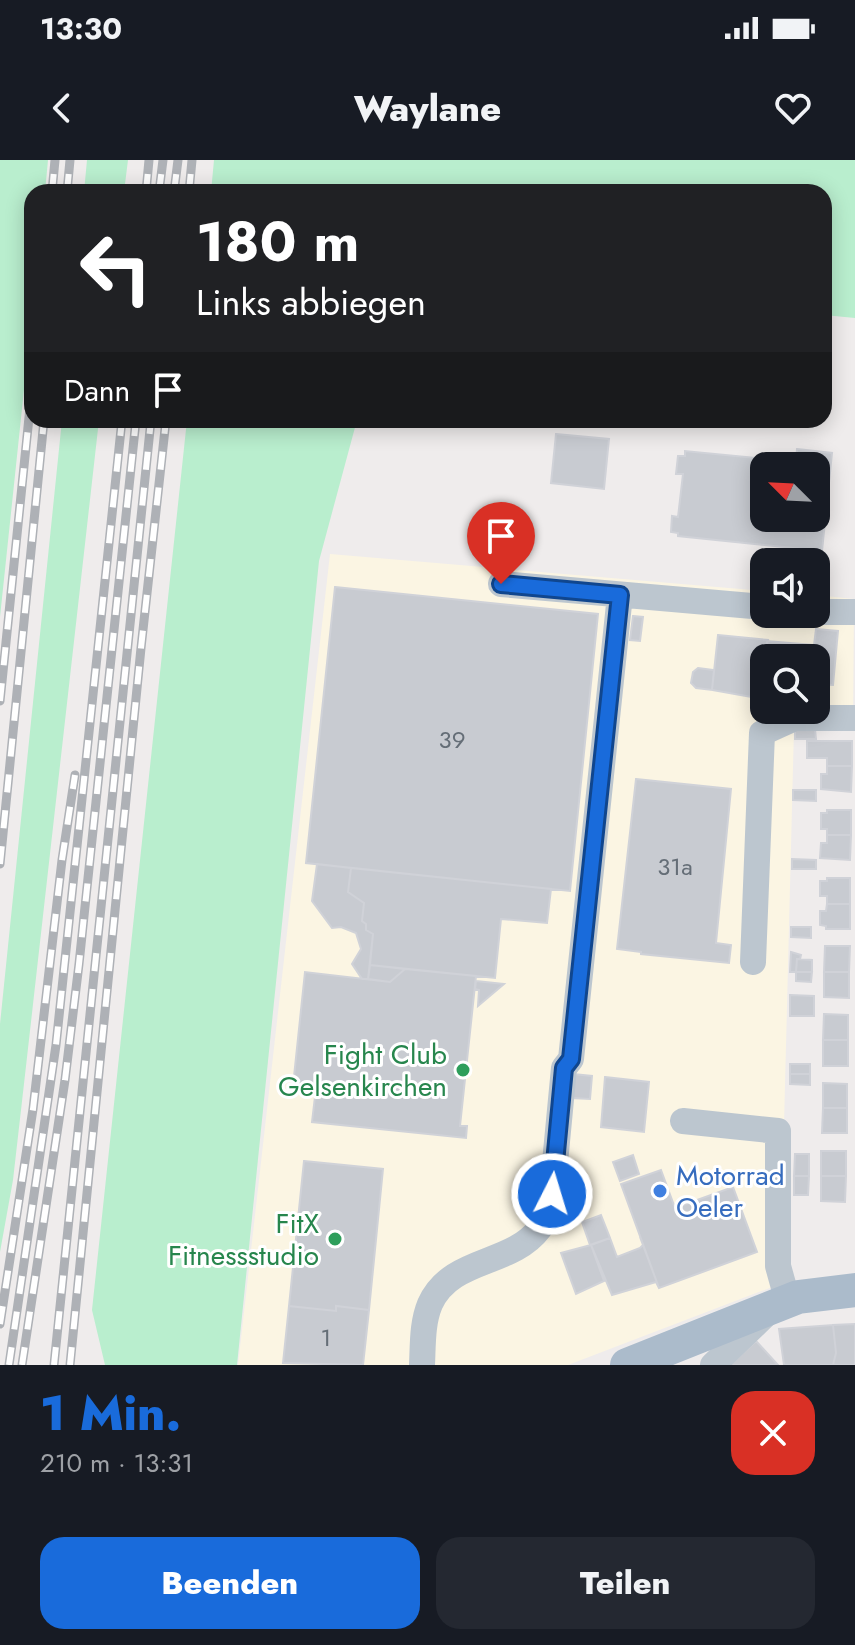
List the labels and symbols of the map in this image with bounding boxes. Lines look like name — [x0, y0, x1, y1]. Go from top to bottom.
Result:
north arrow — [750, 452, 830, 532]
pin — [467, 502, 535, 584]
house number: 39 — [439, 722, 465, 757]
house number: 31a — [657, 849, 693, 884]
place label: Fight Club Gelsenkirchen — [278, 1034, 447, 1107]
marker: Fight Club Gelsenkirchen — [454, 1061, 472, 1079]
position arrow — [510, 1152, 594, 1236]
place label: Motorrad Oeler — [676, 1155, 785, 1228]
marker: Motorrad Oeler — [651, 1182, 669, 1200]
place label: FitX Fitnessstudio — [168, 1203, 319, 1276]
marker: FitX Fitnessstudio — [326, 1230, 344, 1248]
house number: 1 — [321, 1320, 331, 1355]

